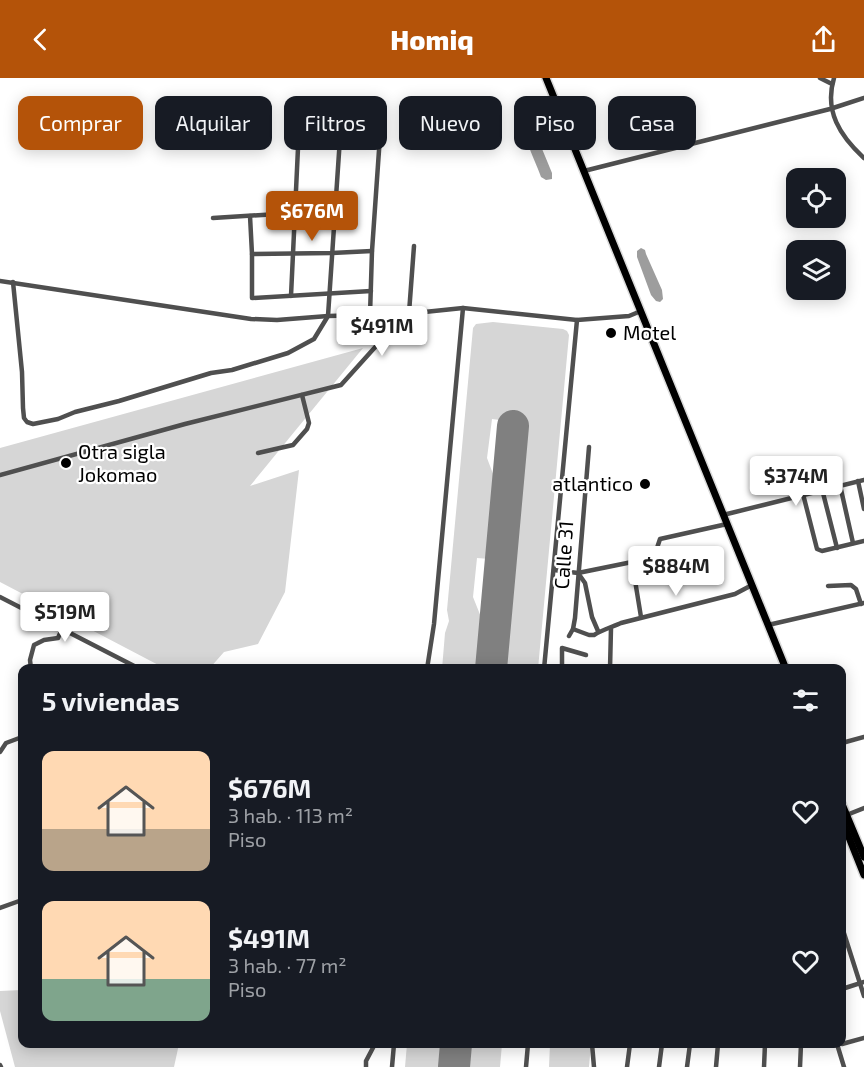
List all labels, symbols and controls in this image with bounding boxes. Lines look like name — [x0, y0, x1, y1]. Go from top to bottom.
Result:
icon: back — [24, 23, 57, 56]
text: Homiq — [390, 23, 474, 55]
icon: share — [807, 23, 840, 56]
chip: Comprar — [18, 96, 143, 150]
chip: Alquilar — [155, 96, 272, 150]
chip: Filtros — [284, 96, 387, 150]
chip: Nuevo — [399, 96, 502, 150]
chip: Piso — [514, 96, 596, 150]
chip: Casa — [608, 96, 696, 150]
map controls — [786, 168, 846, 300]
button: locate — [786, 168, 846, 228]
pin: $676M — [270, 191, 354, 242]
text: $676M — [280, 198, 344, 222]
button: layers — [786, 240, 846, 300]
pin: $491M — [340, 306, 424, 357]
text: $491M — [350, 313, 414, 337]
place label: Motel — [623, 320, 676, 344]
marker: Motel — [604, 326, 618, 340]
place label: Otra sigla Jokomao — [78, 439, 166, 486]
marker: Otra sigla Jokomao — [59, 456, 73, 470]
pin: $374M — [754, 456, 838, 507]
text: $374M — [764, 463, 828, 487]
place label: atlantico — [552, 471, 633, 495]
marker: atlantico — [638, 477, 652, 491]
street label: Calle 31 — [549, 520, 577, 590]
pin: $884M — [634, 546, 718, 597]
text: $884M — [642, 553, 710, 577]
pin: $519M — [23, 592, 107, 643]
text: $519M — [34, 599, 96, 623]
icon: filters — [789, 684, 822, 717]
text: 5 viviendas — [42, 685, 180, 716]
text: $676M — [228, 772, 311, 803]
icon: home — [90, 775, 162, 847]
icon: heart — [789, 795, 822, 828]
text: 3 hab. · 113 m² — [228, 803, 353, 827]
text: Piso — [228, 827, 266, 851]
text: $491M — [228, 922, 310, 953]
icon: home — [90, 925, 162, 997]
icon: heart — [789, 945, 822, 978]
text: 3 hab. · 77 m² — [228, 953, 347, 977]
text: Piso — [228, 977, 266, 1001]

